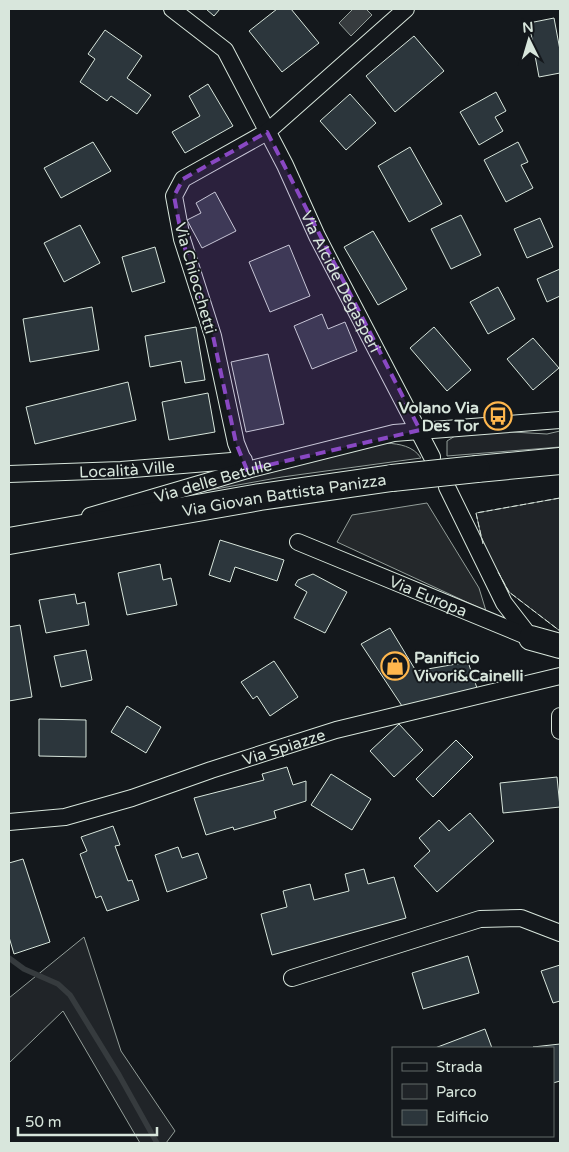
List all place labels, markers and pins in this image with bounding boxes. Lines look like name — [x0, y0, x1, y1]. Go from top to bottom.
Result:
place label: Volano Via Des Tor — [399, 398, 480, 436]
bus stop icon: Volano Via Des Tor — [483, 401, 513, 431]
place label: Panificio Vivori&Cainelli — [414, 648, 524, 686]
shop icon: Panificio Vivori&Cainelli — [380, 651, 410, 681]

